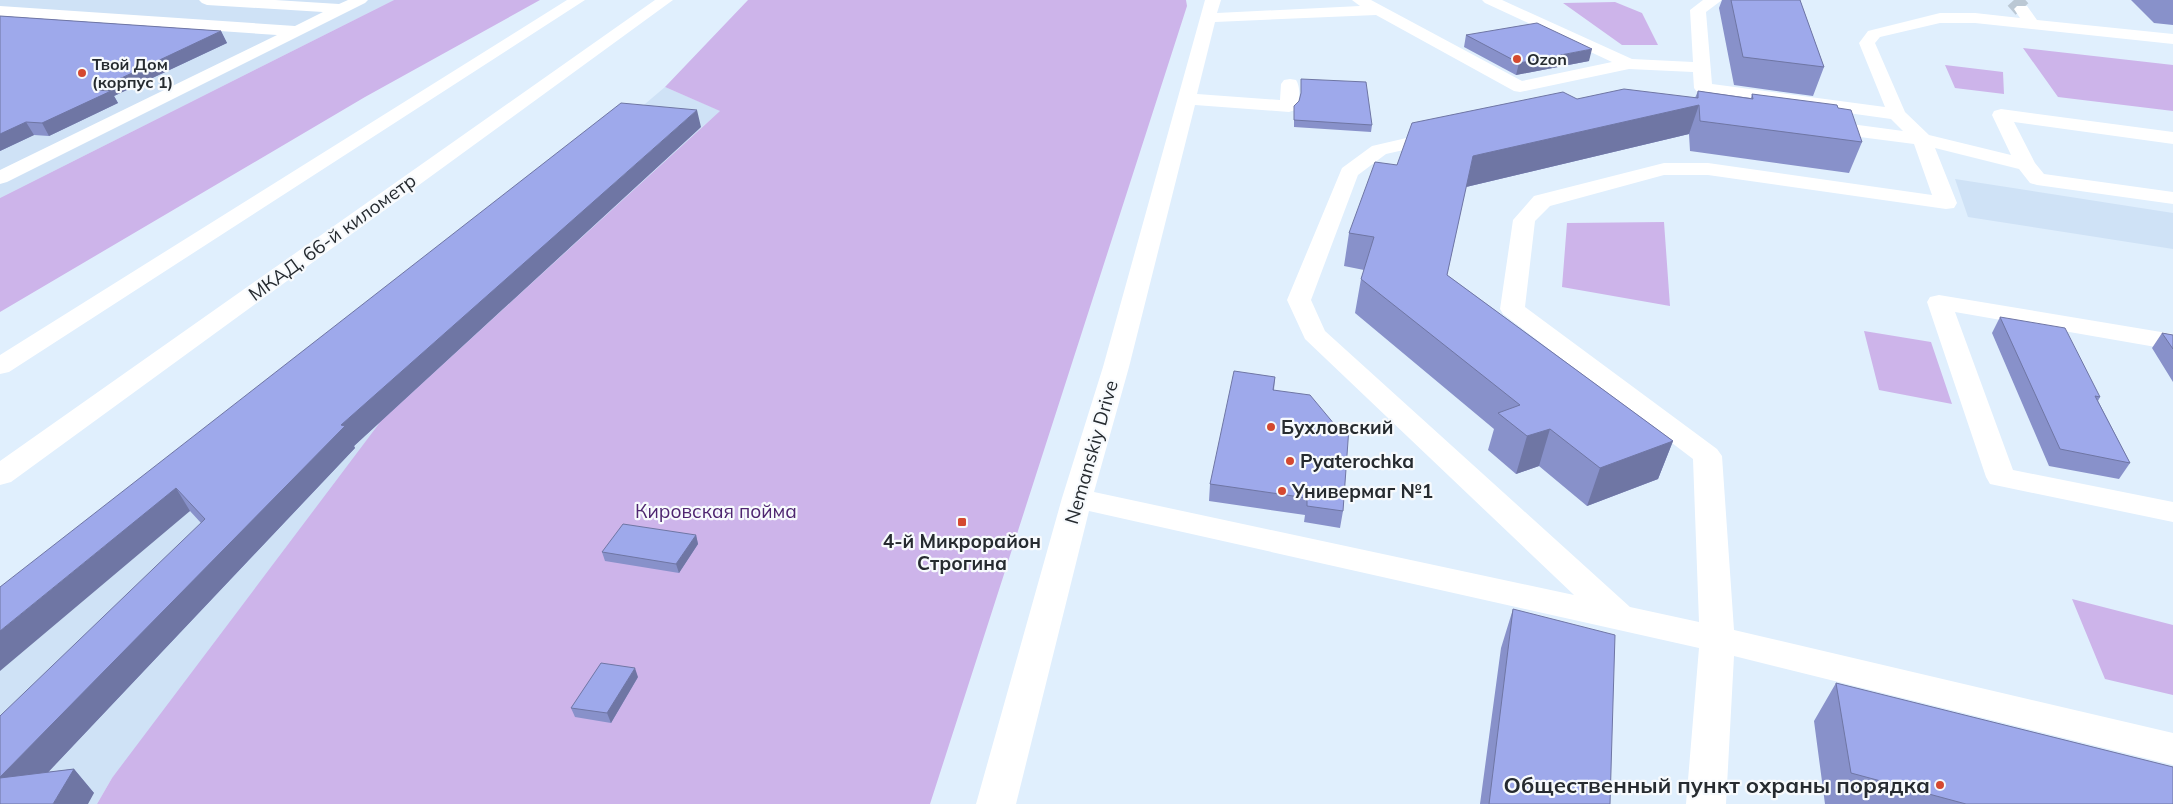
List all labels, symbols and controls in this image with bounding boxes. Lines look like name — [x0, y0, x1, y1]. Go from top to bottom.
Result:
place label: Ozon — [1527, 49, 1567, 69]
marker: Ozon — [1511, 53, 1523, 65]
place label: Твой Дом (корпус 1) — [92, 54, 173, 92]
marker: Твой Дом (корпус 1) — [76, 67, 88, 79]
street label: МКАД, 66-й километр — [243, 168, 421, 306]
street label: Nemanskiy Drive — [1059, 377, 1123, 527]
place label: Бухловский — [1281, 415, 1393, 439]
marker: Бухловский — [1265, 421, 1277, 433]
place label: Pyaterochka — [1300, 449, 1414, 473]
marker: Pyaterochka — [1284, 455, 1296, 467]
place label: Универмаг №1 — [1291, 479, 1433, 503]
marker: Универмаг №1 — [1276, 485, 1288, 497]
park label: Кировская пойма — [635, 499, 797, 523]
marker: 4-й Микрорайон Строгина — [956, 516, 968, 528]
place label: 4-й Микрорайон Строгина — [883, 529, 1041, 575]
place label: Общественный пункт охраны порядка — [1504, 771, 1930, 799]
marker: Общественный пункт охраны порядка — [1934, 779, 1946, 791]

